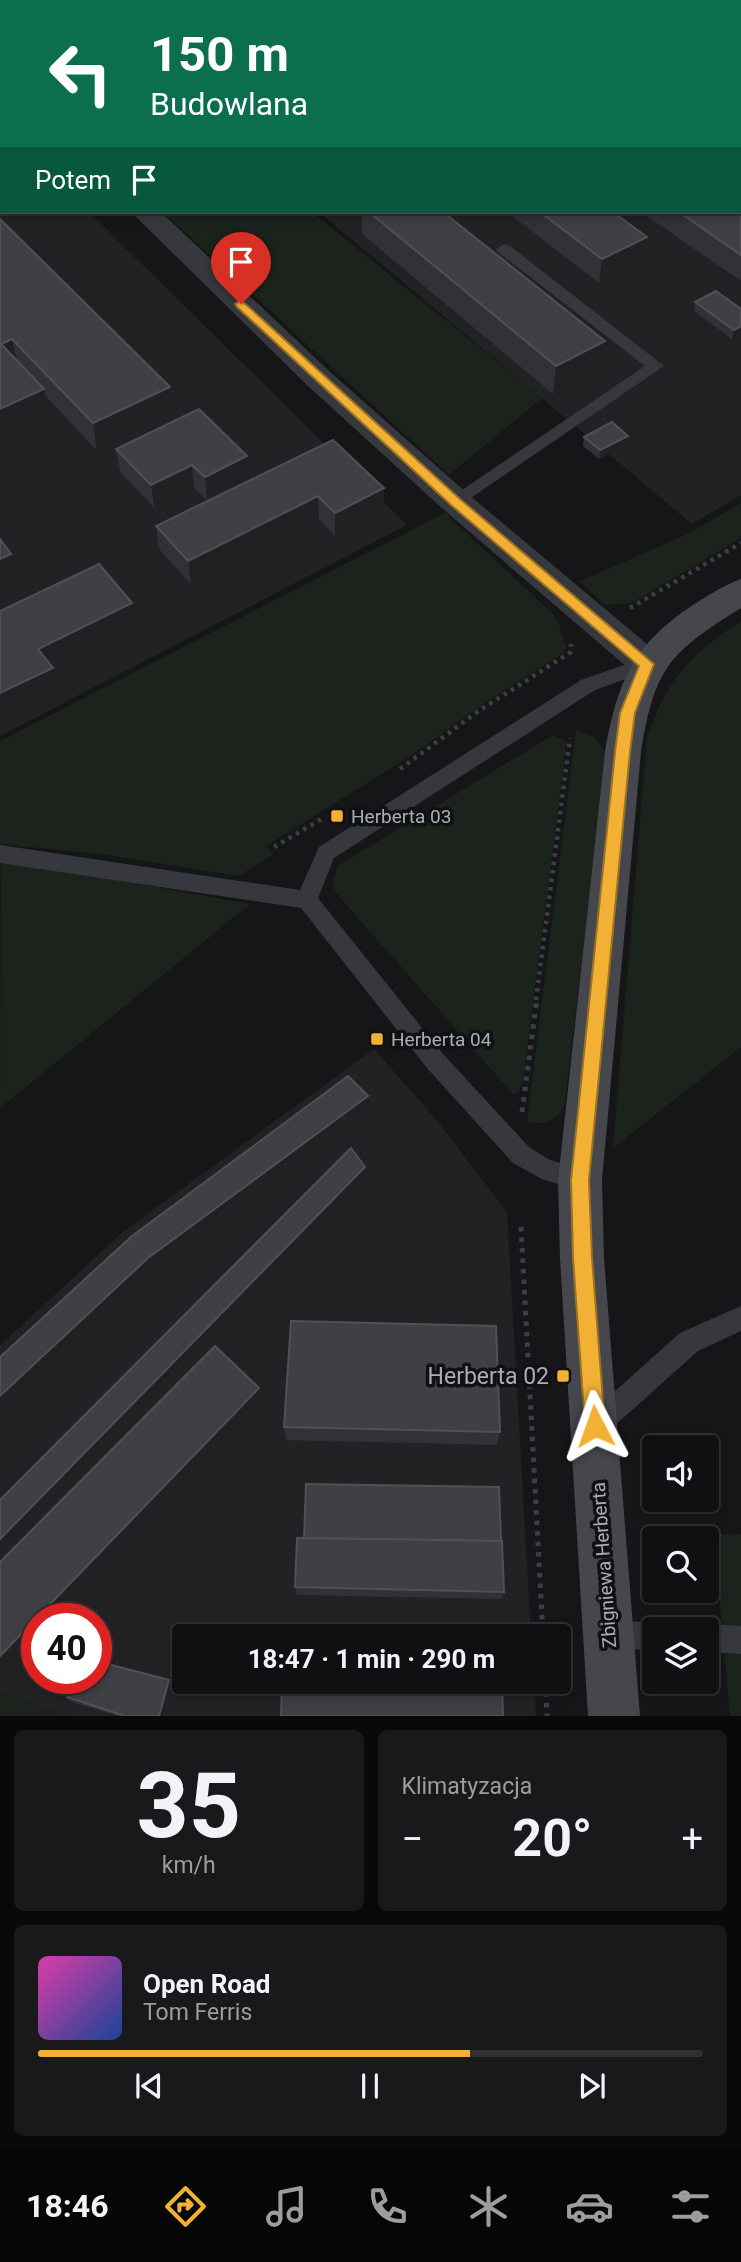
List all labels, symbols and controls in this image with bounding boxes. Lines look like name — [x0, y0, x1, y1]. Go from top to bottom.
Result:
text: 150 m — [150, 26, 289, 83]
icon: left — [35, 28, 126, 119]
text: Budowlana — [150, 85, 308, 123]
icon: arrive — [125, 161, 163, 199]
text: Potem — [35, 165, 111, 195]
pin — [211, 232, 271, 304]
icon: arrive — [222, 243, 260, 281]
place label: Herberta 03 — [351, 805, 451, 828]
marker: Herberta 03 — [329, 808, 345, 824]
place label: Herberta 04 — [391, 1028, 492, 1051]
marker: Herberta 04 — [369, 1031, 385, 1047]
place label: Herberta 02 — [428, 1363, 549, 1390]
marker: Herberta 02 — [555, 1368, 571, 1384]
position arrow — [558, 1389, 632, 1463]
map controls — [642, 1435, 719, 1694]
button: sound — [642, 1435, 719, 1512]
street label: Zbigniewa Herberta — [587, 1481, 621, 1649]
button: search — [642, 1526, 719, 1603]
speed limit sign: 40 — [21, 1603, 112, 1694]
button: layers — [642, 1617, 719, 1694]
text: 18:47 · 1 min · 290 m — [248, 1644, 495, 1674]
text: 35 — [137, 1753, 241, 1859]
text: Klimatyzacja — [402, 1773, 532, 1800]
text: 20° — [512, 1808, 592, 1869]
text: − — [402, 1817, 423, 1861]
text: + — [681, 1817, 703, 1861]
text: km/h — [162, 1852, 216, 1879]
text: Open Road — [143, 1969, 271, 1999]
text: Tom Ferris — [143, 1999, 252, 2026]
icon: previous — [130, 2067, 168, 2105]
icon: pause — [351, 2067, 389, 2105]
icon: next — [573, 2067, 611, 2105]
icon: directions — [161, 2182, 210, 2231]
icon: music — [262, 2182, 311, 2231]
icon: phone — [363, 2182, 412, 2231]
icon: climate — [464, 2182, 513, 2231]
icon: car — [565, 2182, 614, 2231]
icon: filters — [666, 2182, 715, 2231]
text: 18:46 — [26, 2187, 108, 2225]

